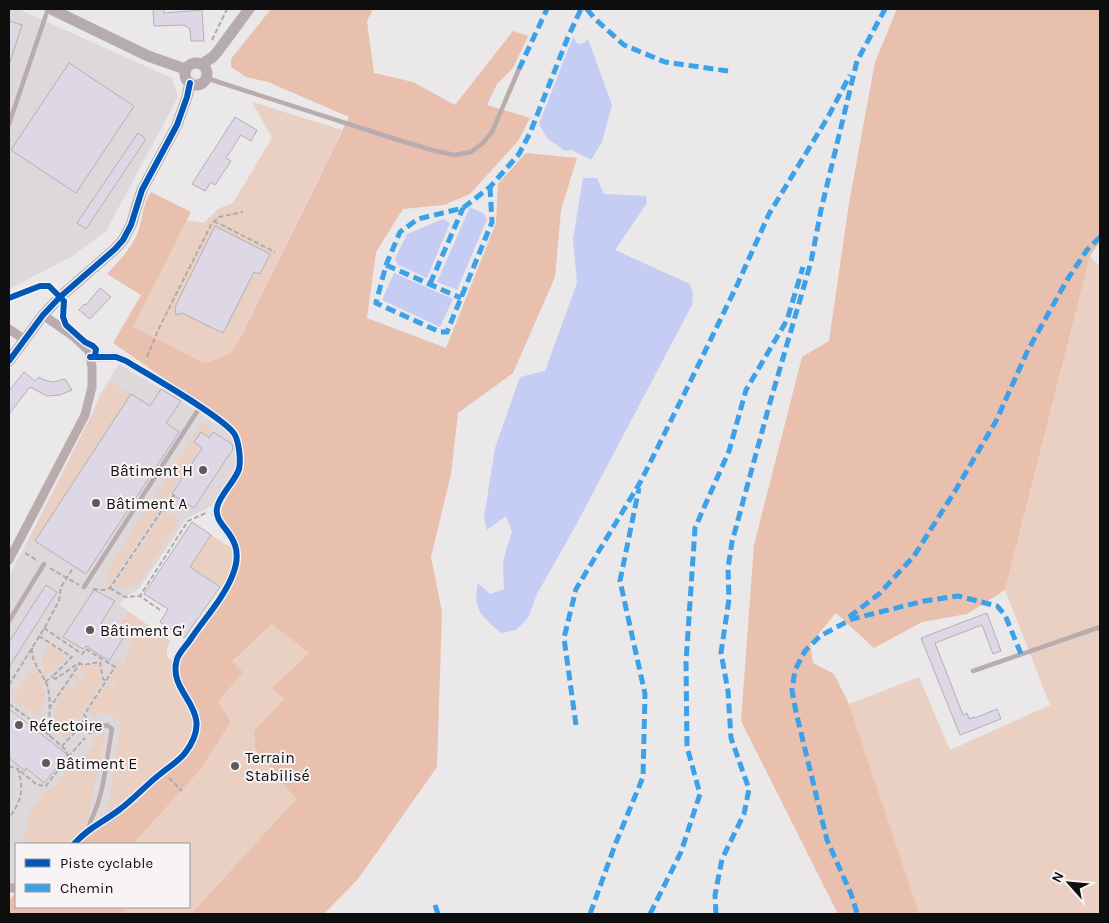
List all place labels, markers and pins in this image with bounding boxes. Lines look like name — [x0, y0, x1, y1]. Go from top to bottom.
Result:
place label: Bâtiment H — [110, 461, 193, 480]
marker: Bâtiment H — [197, 464, 209, 476]
place label: Bâtiment A — [106, 494, 187, 513]
marker: Bâtiment A — [90, 497, 102, 509]
place label: Bâtiment G' — [100, 621, 185, 640]
marker: Bâtiment G' — [84, 624, 96, 636]
place label: Réfectoire — [29, 716, 103, 735]
marker: Réfectoire — [13, 719, 25, 731]
place label: Terrain Stabilisé — [245, 748, 310, 785]
place label: Bâtiment E — [56, 754, 137, 773]
marker: Bâtiment E — [40, 757, 52, 769]
marker: Terrain Stabilisé — [229, 760, 241, 772]

